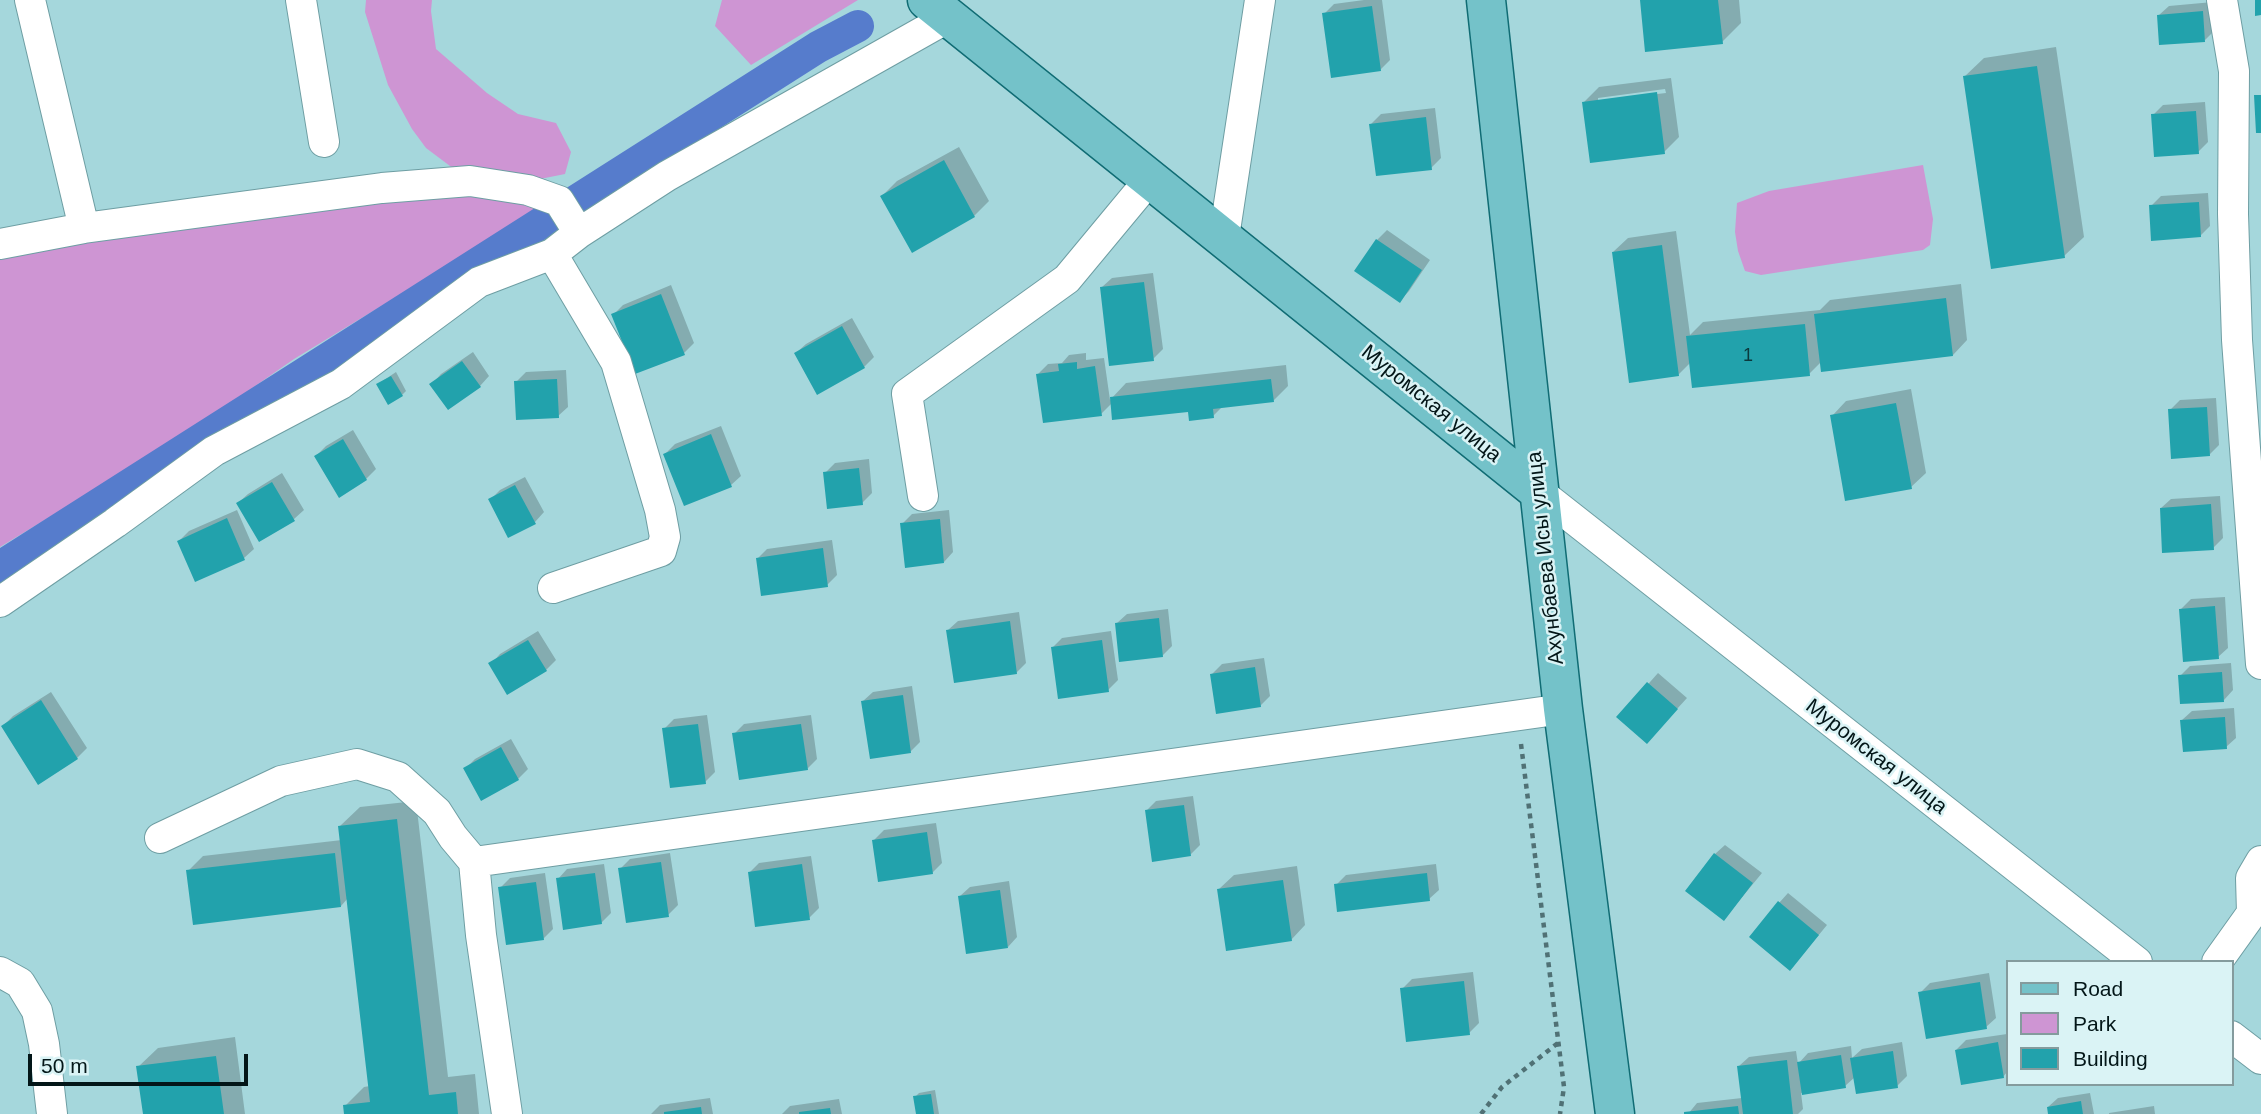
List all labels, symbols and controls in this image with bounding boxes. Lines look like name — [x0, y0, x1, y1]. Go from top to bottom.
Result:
street label: Муромская улица — [1356, 340, 1506, 468]
house number: 1 — [1743, 345, 1753, 367]
street label: Ахунбаева Исы улица — [1522, 450, 1570, 666]
street label: Муромская улица — [1800, 694, 1952, 820]
legend — [2006, 960, 2233, 1086]
text: Road — [2073, 977, 2123, 1000]
text: Park — [2073, 1012, 2116, 1035]
scale bar — [32, 1040, 252, 1084]
text: Building — [2073, 1047, 2148, 1070]
text: 50 m — [41, 1054, 88, 1077]

